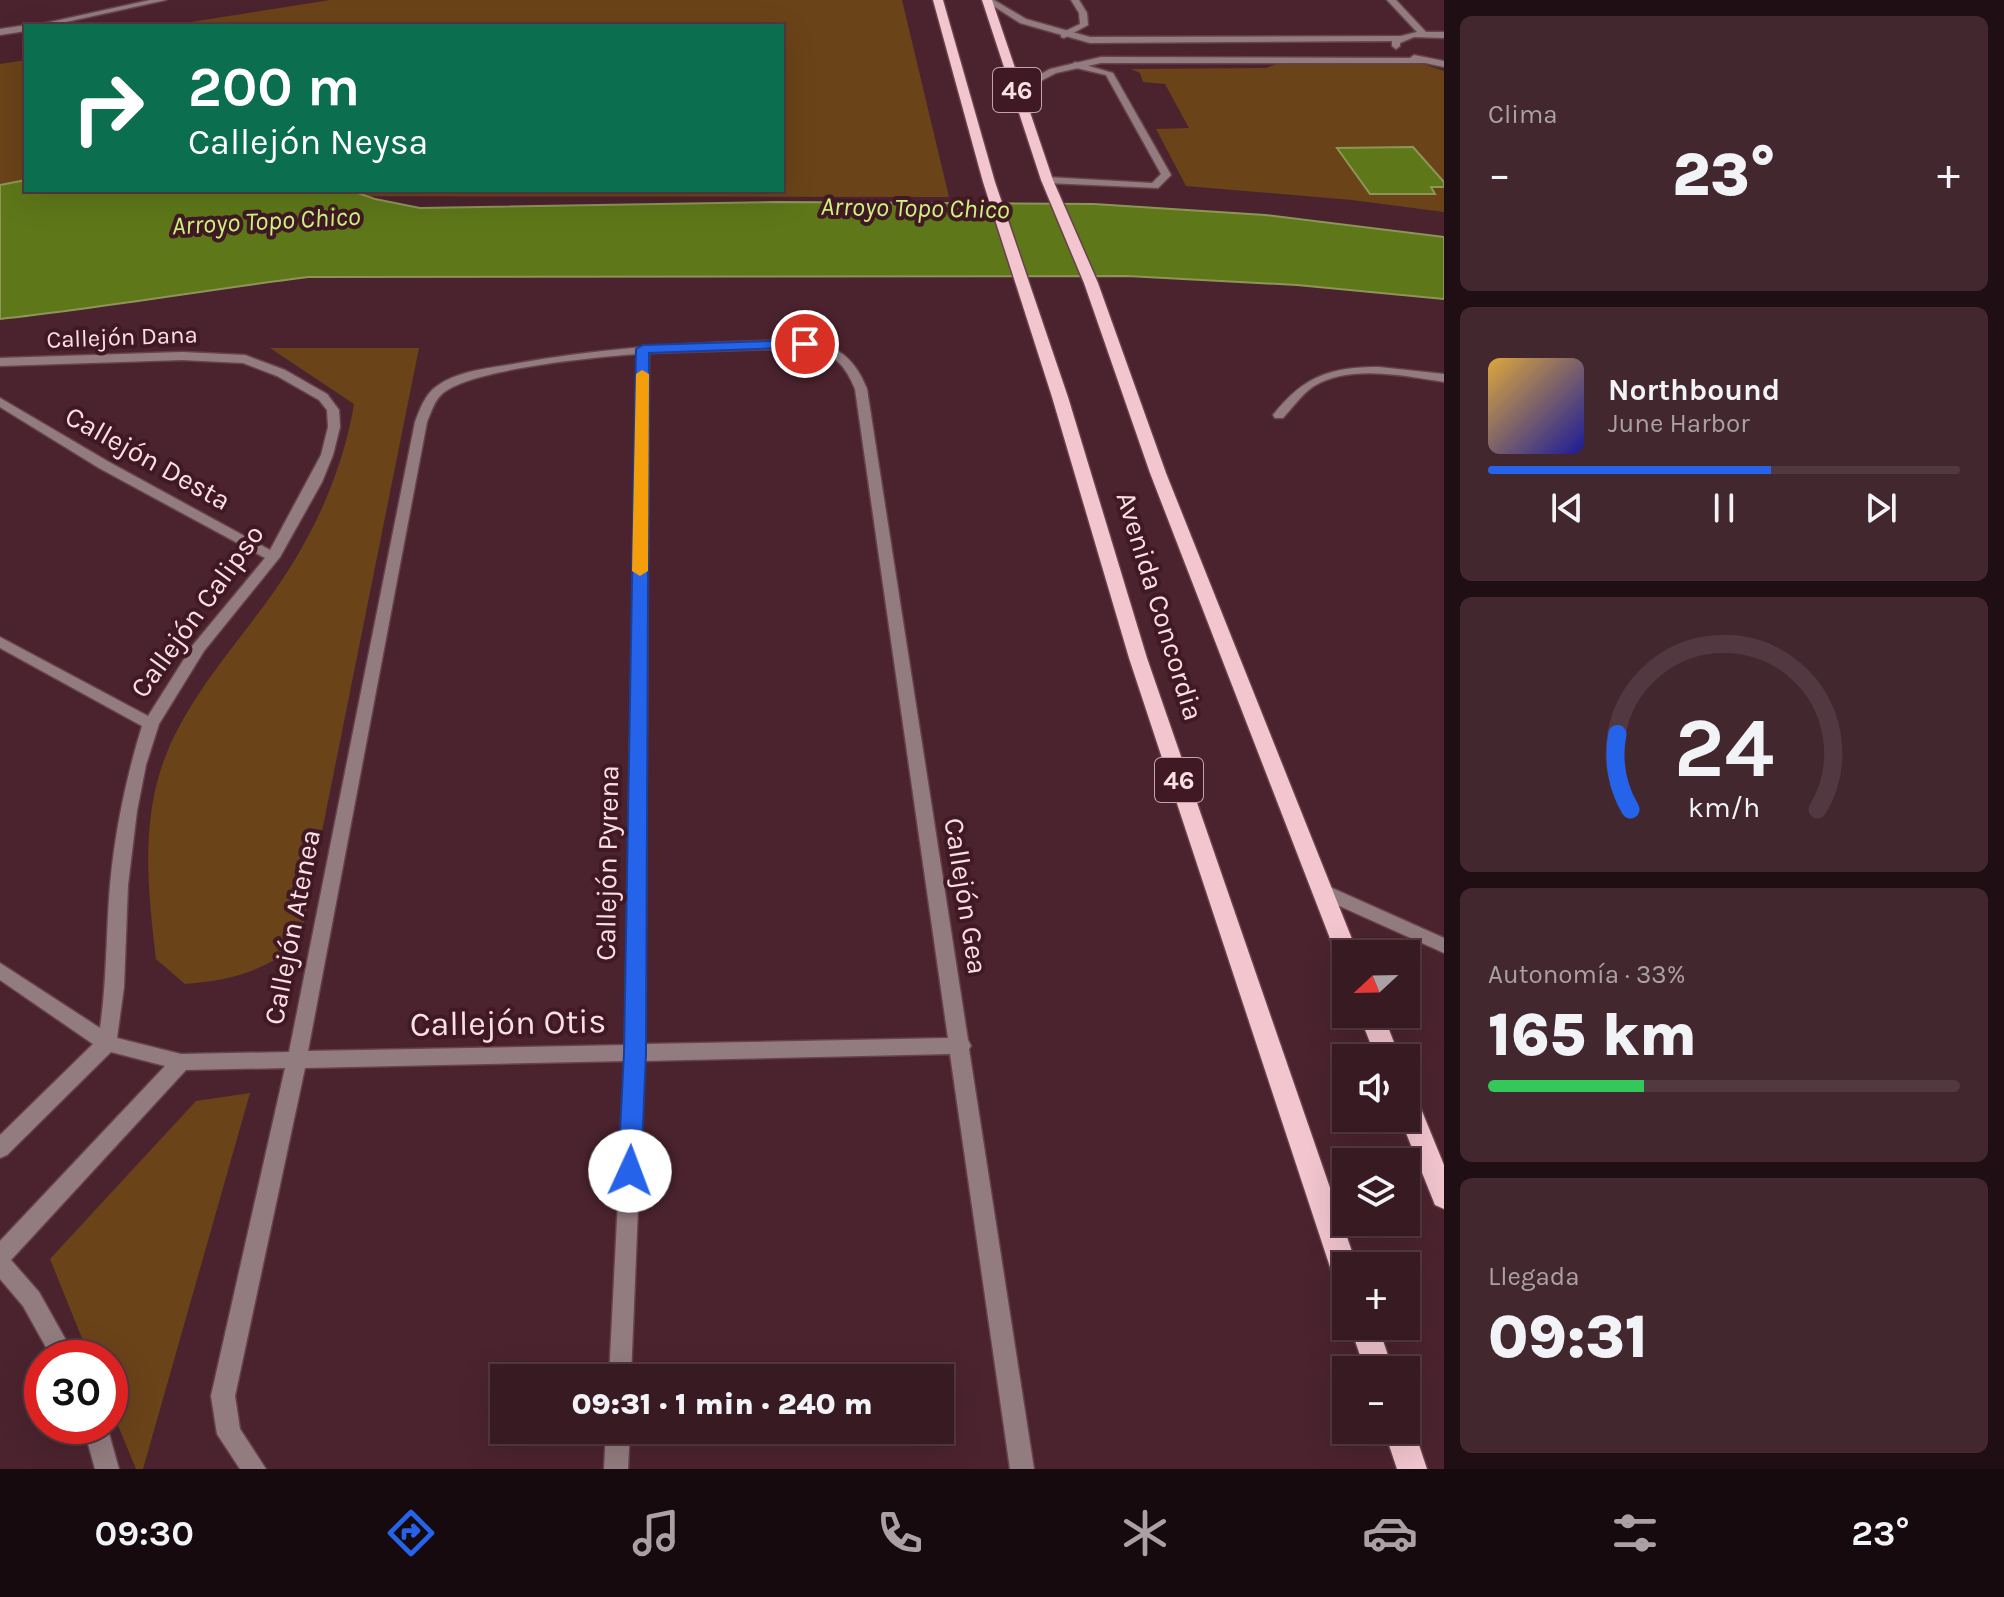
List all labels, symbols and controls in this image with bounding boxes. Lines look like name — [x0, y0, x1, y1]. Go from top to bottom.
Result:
text: 200 m — [188, 54, 360, 119]
icon: right — [56, 56, 160, 160]
road number: 46 — [993, 68, 1041, 112]
text: Clima — [1488, 99, 1558, 130]
text: Callejón Neysa — [188, 121, 428, 163]
text: 23° — [1672, 140, 1776, 210]
text: − — [1488, 149, 1511, 200]
text: + — [1937, 149, 1960, 200]
water label: Arroyo Topo Chico — [820, 191, 1010, 225]
water label: Arroyo Topo Chico — [171, 201, 361, 241]
pin — [771, 310, 839, 378]
street label: Callejón Dana — [46, 320, 198, 354]
icon: arrive — [783, 322, 827, 366]
text: Northbound — [1608, 372, 1780, 408]
street label: Callejón Desta — [60, 399, 236, 517]
text: June Harbor — [1608, 408, 1750, 439]
icon: previous — [1545, 486, 1589, 530]
icon: pause — [1702, 486, 1746, 530]
icon: next — [1859, 486, 1903, 530]
street label: Avenida Concordia — [1110, 488, 1210, 724]
street label: Callejón Calipso — [123, 518, 271, 704]
text: 24 — [1674, 700, 1774, 797]
road number: 46 — [1155, 758, 1203, 802]
street label: Callejón Pyrena — [589, 765, 625, 961]
text: km/h — [1688, 792, 1760, 825]
street label: Callejón Gea — [937, 815, 995, 977]
street label: Callejón Atenea — [257, 827, 327, 1027]
north arrow — [1332, 940, 1420, 1028]
map controls — [1332, 940, 1420, 1444]
text: Autonomía · 33% — [1488, 959, 1686, 990]
text: 165 km — [1488, 1000, 1697, 1070]
street label: Callejón Otis — [409, 1001, 607, 1045]
button: sound — [1332, 1044, 1420, 1132]
position arrow — [588, 1129, 672, 1213]
button: layers — [1332, 1148, 1420, 1236]
button: + — [1332, 1252, 1420, 1340]
text: Llegada — [1488, 1261, 1580, 1292]
text: 09:31 — [1488, 1302, 1648, 1372]
speed limit sign: 30 — [24, 1340, 128, 1444]
button: − — [1332, 1356, 1420, 1444]
text: 09:31 · 1 min · 240 m — [571, 1386, 873, 1422]
icon: directions — [383, 1505, 439, 1561]
icon: music — [628, 1505, 684, 1561]
icon: phone — [872, 1505, 928, 1561]
icon: climate — [1117, 1505, 1173, 1561]
icon: car — [1362, 1505, 1418, 1561]
icon: filters — [1607, 1505, 1663, 1561]
text: 09:30 — [94, 1512, 194, 1554]
text: 23° — [1851, 1512, 1910, 1554]

